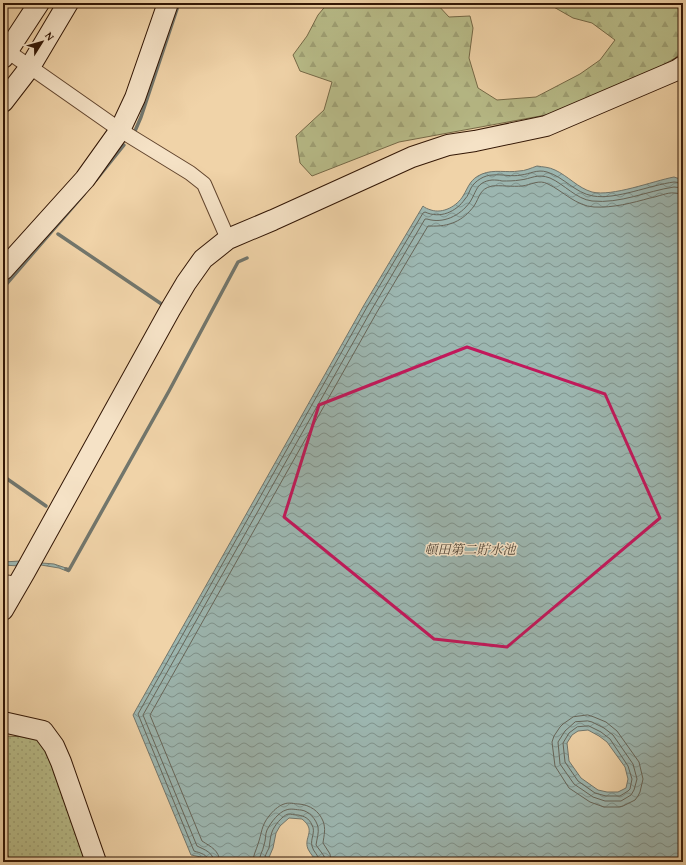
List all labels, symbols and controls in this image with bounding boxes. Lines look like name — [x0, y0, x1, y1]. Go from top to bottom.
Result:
north arrow — [22, 22, 62, 62]
text: N — [41, 28, 59, 44]
water label: 頓田第二貯水池 — [424, 540, 517, 559]

